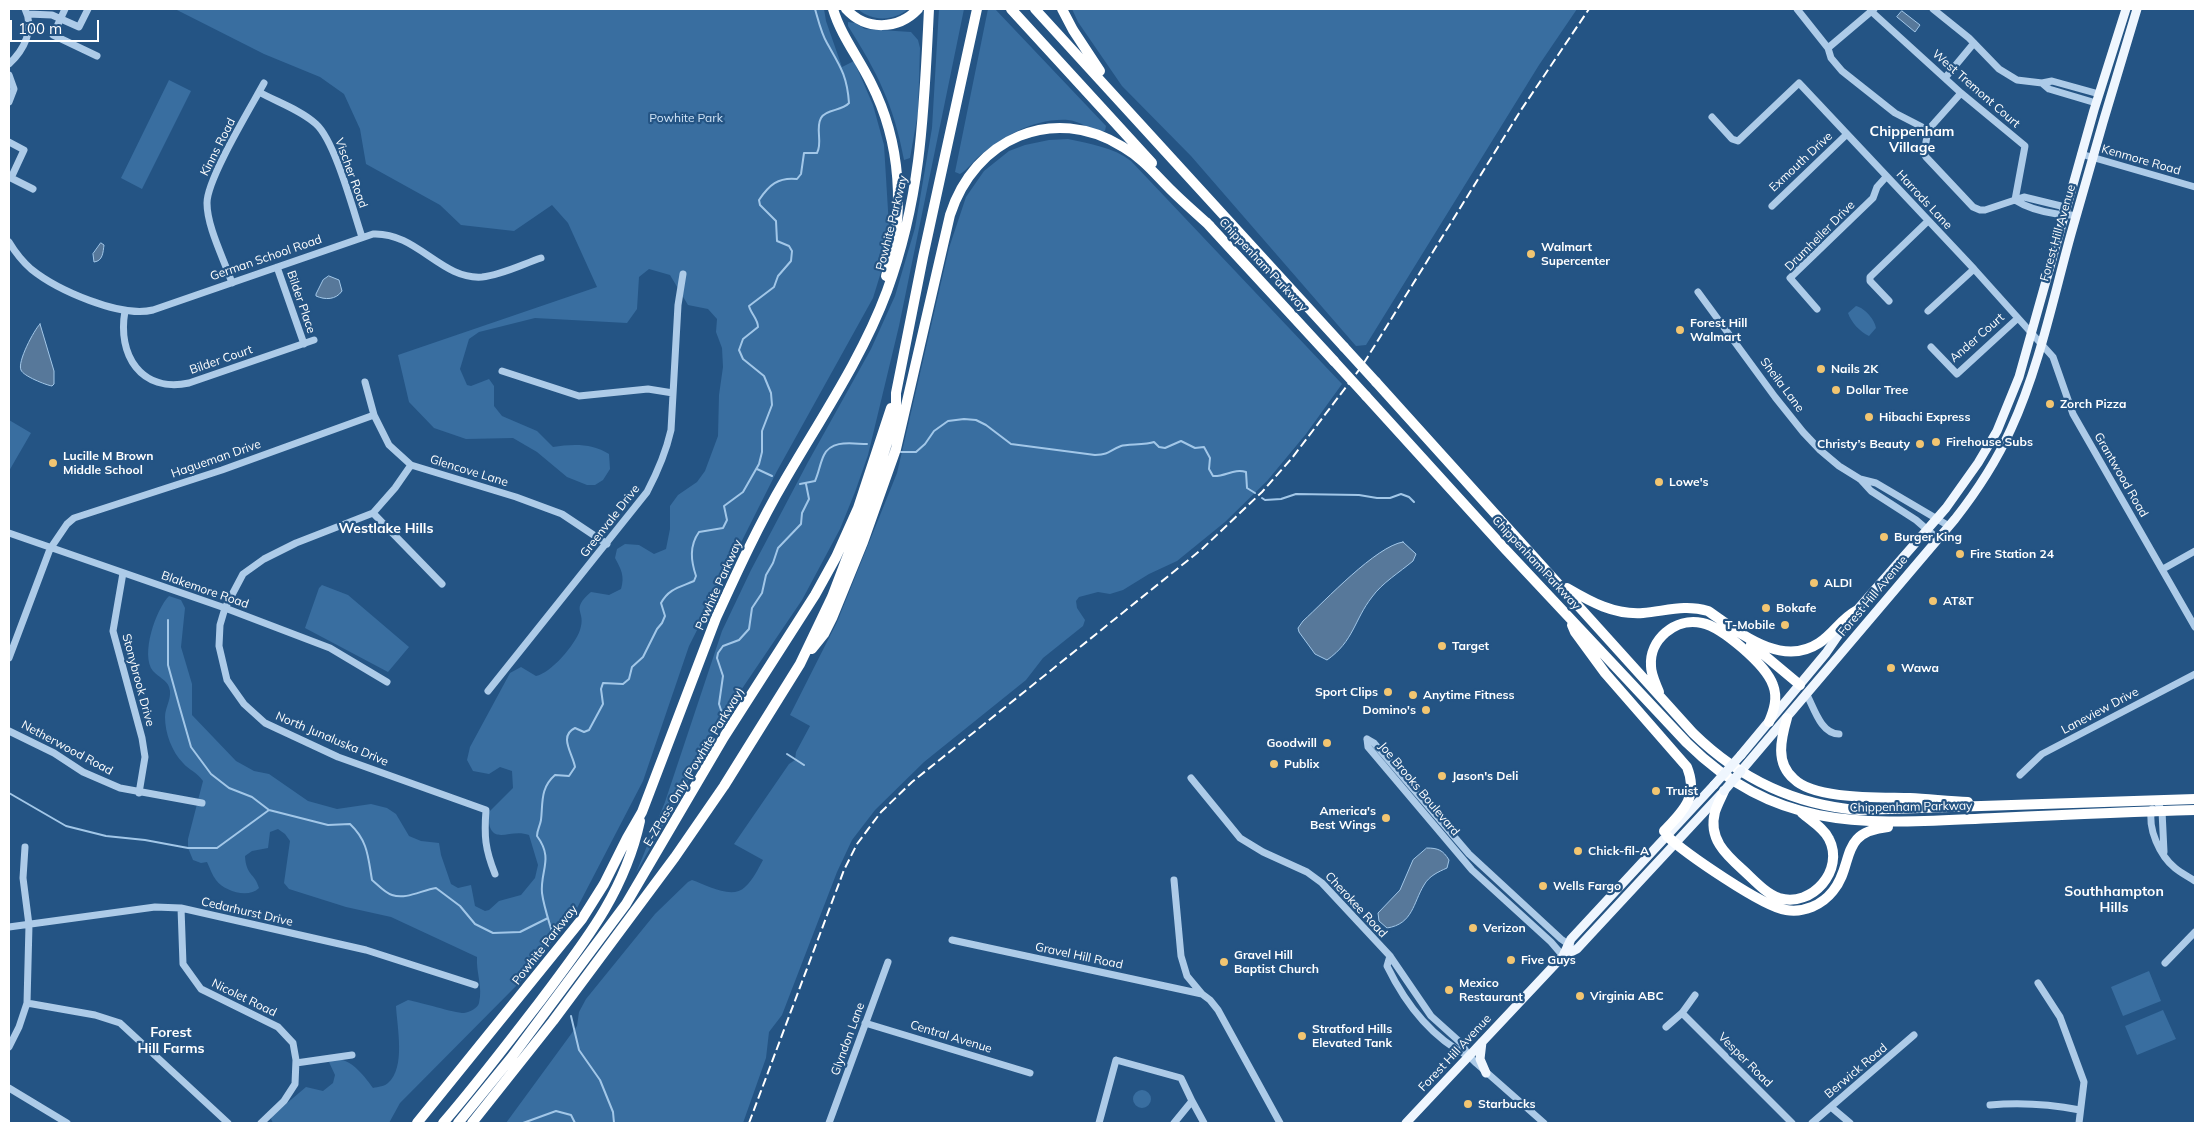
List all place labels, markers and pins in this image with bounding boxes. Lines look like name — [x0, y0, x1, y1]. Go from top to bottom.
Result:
place label: Walmart Supercenter — [1541, 240, 1610, 268]
marker: Walmart Supercenter — [1525, 248, 1537, 260]
place label: Forest Hill Walmart — [1690, 316, 1747, 344]
marker: Forest Hill Walmart — [1674, 324, 1686, 336]
place label: Nails 2K — [1831, 362, 1878, 376]
marker: Nails 2K — [1815, 363, 1827, 375]
place label: Dollar Tree — [1846, 383, 1908, 397]
marker: Dollar Tree — [1830, 384, 1842, 396]
place label: Zorch Pizza — [2060, 397, 2127, 411]
marker: Zorch Pizza — [2044, 398, 2056, 410]
place label: Hibachi Express — [1879, 410, 1970, 424]
marker: Hibachi Express — [1863, 411, 1875, 423]
place label: Firehouse Subs — [1946, 435, 2033, 449]
marker: Firehouse Subs — [1930, 436, 1942, 448]
place label: Christy’s Beauty — [1817, 437, 1910, 451]
marker: Christy’s Beauty — [1914, 438, 1926, 450]
place label: Lucille M Brown Middle School — [63, 449, 154, 477]
marker: Lucille M Brown Middle School — [47, 457, 59, 469]
place label: Lowe's — [1669, 475, 1709, 489]
marker: Lowe's — [1653, 476, 1665, 488]
place label: Burger King — [1894, 530, 1962, 544]
marker: Burger King — [1878, 531, 1890, 543]
place label: Fire Station 24 — [1970, 547, 2054, 561]
marker: Fire Station 24 — [1954, 548, 1966, 560]
place label: ALDI — [1824, 576, 1852, 590]
marker: ALDI — [1808, 577, 1820, 589]
place label: AT&T — [1943, 594, 1974, 608]
marker: AT&T — [1927, 595, 1939, 607]
place label: Bokafe — [1776, 601, 1816, 615]
marker: Bokafe — [1760, 602, 1772, 614]
place label: T-Mobile — [1725, 618, 1775, 632]
marker: T-Mobile — [1779, 619, 1791, 631]
place label: Target — [1452, 639, 1489, 653]
marker: Target — [1436, 640, 1448, 652]
place label: Wawa — [1901, 661, 1939, 675]
marker: Wawa — [1885, 662, 1897, 674]
place label: Sport Clips — [1315, 685, 1378, 699]
marker: Sport Clips — [1382, 686, 1394, 698]
place label: Anytime Fitness — [1423, 688, 1515, 702]
marker: Anytime Fitness — [1407, 689, 1419, 701]
place label: Domino's — [1363, 703, 1416, 717]
marker: Domino's — [1420, 704, 1432, 716]
place label: Goodwill — [1266, 736, 1317, 750]
marker: Goodwill — [1321, 737, 1333, 749]
place label: Publix — [1284, 757, 1319, 771]
marker: Publix — [1268, 758, 1280, 770]
place label: Jason's Deli — [1452, 769, 1518, 783]
marker: Jason's Deli — [1436, 770, 1448, 782]
place label: Truist — [1666, 784, 1698, 798]
marker: Truist — [1650, 785, 1662, 797]
place label: America's Best Wings — [1310, 804, 1376, 832]
marker: America's Best Wings — [1380, 812, 1392, 824]
place label: Chick-fil-A — [1588, 844, 1649, 858]
marker: Chick-fil-A — [1572, 845, 1584, 857]
place label: Wells Fargo — [1553, 879, 1621, 893]
marker: Wells Fargo — [1537, 880, 1549, 892]
place label: Verizon — [1483, 921, 1526, 935]
marker: Verizon — [1467, 922, 1479, 934]
place label: Gravel Hill Baptist Church — [1234, 948, 1319, 976]
place label: Five Guys — [1521, 953, 1576, 967]
marker: Five Guys — [1505, 954, 1517, 966]
marker: Gravel Hill Baptist Church — [1218, 956, 1230, 968]
place label: Mexico Restaurant — [1459, 976, 1523, 1004]
marker: Mexico Restaurant — [1443, 984, 1455, 996]
place label: Virginia ABC — [1590, 989, 1664, 1003]
marker: Virginia ABC — [1574, 990, 1586, 1002]
place label: Stratford Hills Elevated Tank — [1312, 1022, 1392, 1050]
marker: Stratford Hills Elevated Tank — [1296, 1030, 1308, 1042]
place label: Starbucks — [1478, 1097, 1536, 1111]
marker: Starbucks — [1462, 1098, 1474, 1110]

